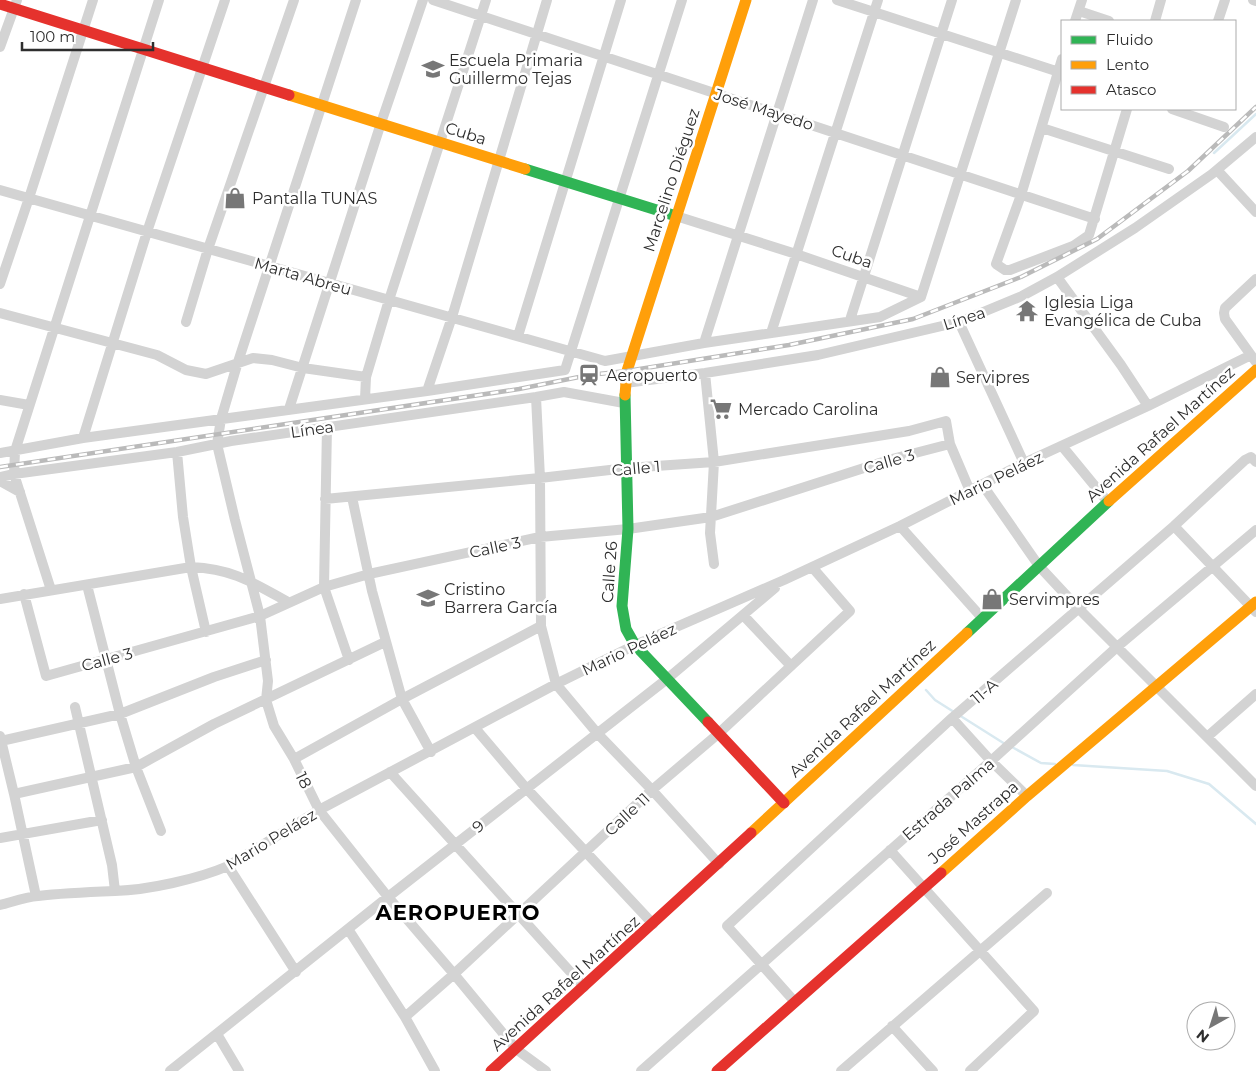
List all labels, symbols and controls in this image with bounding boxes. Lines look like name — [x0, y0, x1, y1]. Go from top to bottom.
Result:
scale bar — [22, 20, 154, 52]
legend — [1061, 20, 1236, 110]
text: 100 m — [30, 27, 75, 46]
text: Fluido — [1106, 30, 1153, 49]
place label: Escuela Primaria Guillermo Tejas — [449, 51, 583, 88]
text: Lento — [1106, 55, 1149, 74]
school or university icon: Escuela Primaria Guillermo Tejas — [420, 56, 446, 82]
text: Atasco — [1106, 80, 1156, 99]
street label: José Mayedo — [711, 84, 816, 134]
street label: Marcelino Diéguez — [639, 106, 704, 254]
street label: Cuba — [443, 118, 489, 149]
shop icon: Pantalla TUNAS — [222, 185, 248, 211]
place label: Pantalla TUNAS — [252, 189, 377, 208]
street label: Cuba — [829, 241, 875, 272]
street label: Marta Abreu — [252, 254, 354, 299]
place label: Iglesia Liga Evangélica de Cuba — [1044, 293, 1202, 330]
temple icon: Iglesia Liga Evangélica de Cuba — [1014, 298, 1040, 324]
street label: Línea — [941, 303, 988, 334]
station icon: Aeropuerto — [576, 362, 602, 388]
street label: Avenida Rafael Martínez — [1082, 363, 1239, 506]
shop icon: Servipres — [927, 364, 953, 390]
place label: Aeropuerto — [606, 366, 697, 385]
place label: Servipres — [956, 368, 1030, 387]
supermarket icon: Mercado Carolina — [708, 396, 734, 422]
place label: Mercado Carolina — [738, 400, 878, 419]
street label: Línea — [289, 417, 335, 442]
street label: Calle 3 — [861, 445, 917, 478]
street label: Mario Peláez — [946, 448, 1046, 509]
street label: Calle 1 — [611, 457, 661, 480]
street label: Calle 3 — [468, 533, 523, 562]
street label: Calle 26 — [598, 540, 621, 604]
place label: Cristino Barrera García — [444, 580, 558, 617]
school or university icon: Cristino Barrera García — [415, 585, 441, 611]
shop icon: Servimpres — [979, 586, 1005, 612]
place label: Servimpres — [1009, 590, 1100, 609]
street label: Mario Peláez — [579, 619, 679, 680]
street label: Avenida Rafael Martínez — [785, 636, 940, 781]
street label: Calle 3 — [79, 644, 135, 675]
street label: 11-A — [967, 674, 1002, 708]
street label: Estrada Palma — [898, 754, 998, 845]
street label: 18 — [292, 769, 316, 792]
street label: José Mastrapa — [924, 777, 1022, 868]
street label: Calle 11 — [601, 789, 654, 840]
street label: Mario Peláez — [223, 805, 320, 874]
street label: 9 — [469, 816, 488, 837]
district label: AEROPUERTO — [375, 900, 540, 925]
street label: Avenida Rafael Martínez — [487, 912, 644, 1055]
north arrow — [1186, 1001, 1236, 1051]
text: N — [1193, 1026, 1213, 1047]

